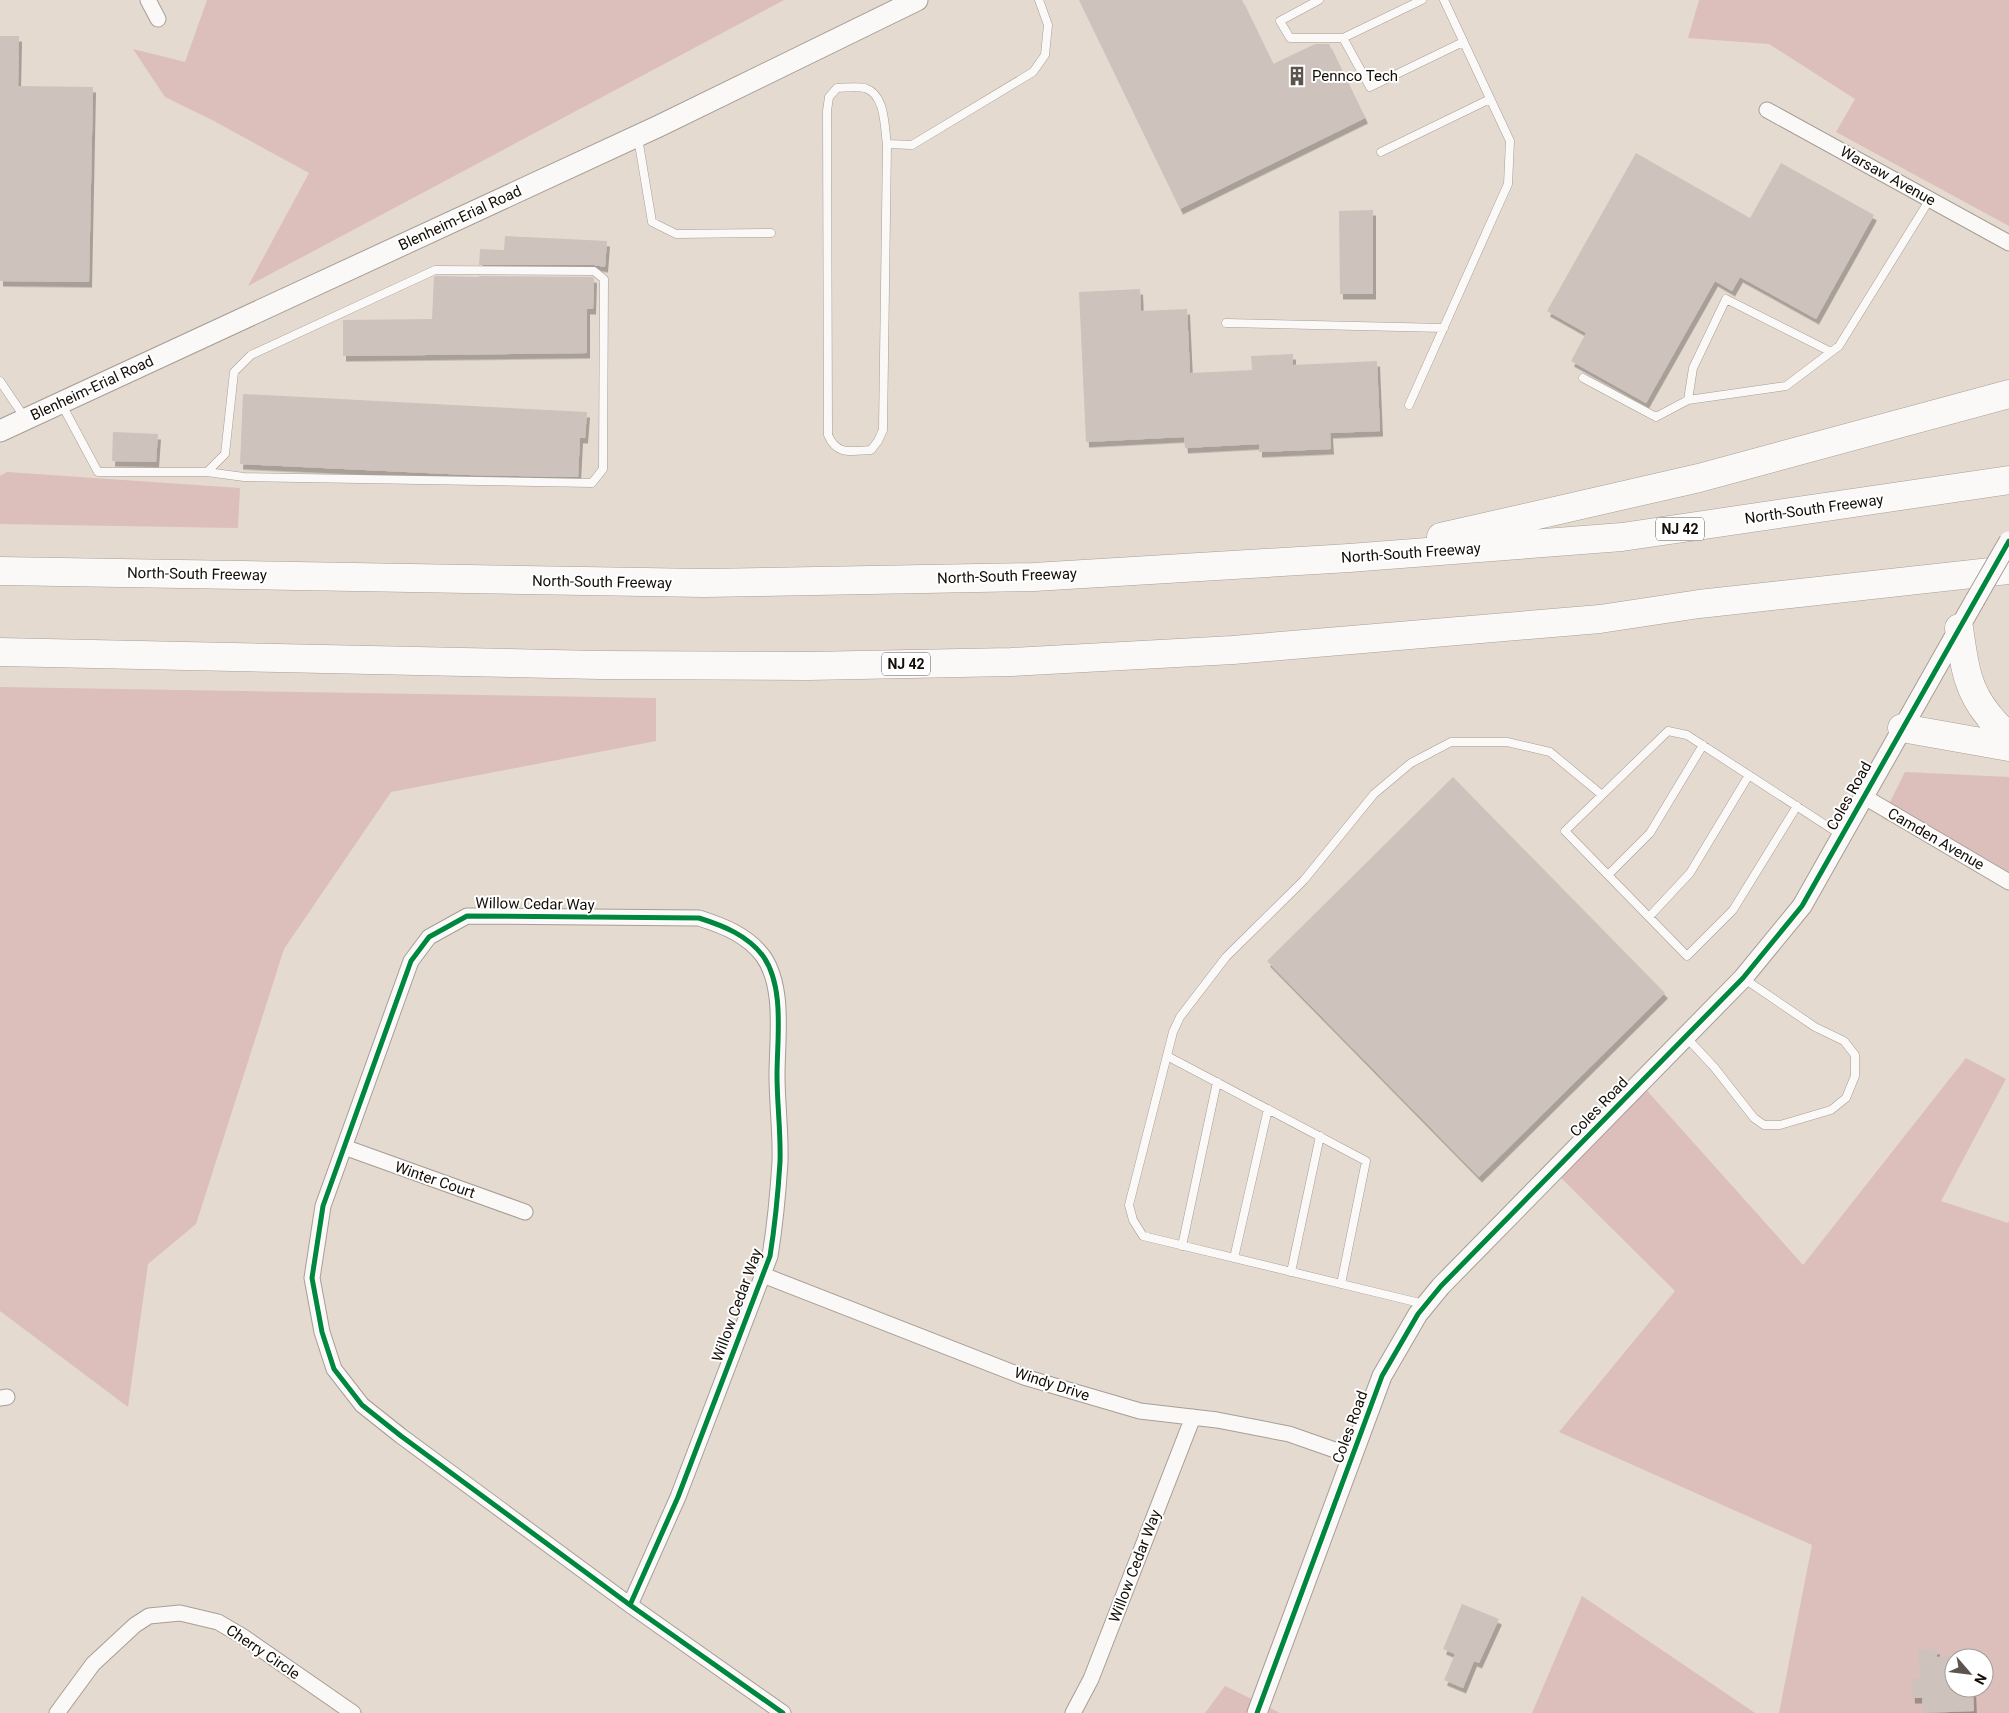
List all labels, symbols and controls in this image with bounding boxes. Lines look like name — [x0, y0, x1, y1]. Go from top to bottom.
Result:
building icon: Pennco Tech — [1286, 65, 1308, 87]
place label: Pennco Tech — [1312, 67, 1398, 85]
street label: Warsaw Avenue — [1837, 142, 1939, 210]
street label: Blenheim-Erial Road — [396, 182, 524, 254]
street label: Blenheim-Erial Road — [28, 352, 156, 424]
street label: North-South Freeway — [1743, 490, 1885, 528]
road number: NJ 42 — [1656, 518, 1704, 540]
street label: North-South Freeway — [1341, 539, 1481, 567]
street label: North-South Freeway — [127, 564, 267, 584]
street label: North-South Freeway — [937, 565, 1077, 587]
street label: North-South Freeway — [532, 572, 672, 592]
road number: NJ 42 — [882, 652, 930, 676]
street label: Coles Road — [1823, 758, 1875, 834]
street label: Camden Avenue — [1884, 804, 1988, 874]
street label: Willow Cedar Way — [475, 894, 595, 914]
street label: Coles Road — [1566, 1073, 1632, 1141]
street label: Winter Court — [392, 1158, 478, 1202]
street label: Willow Cedar Way — [708, 1246, 766, 1364]
street label: Windy Drive — [1012, 1363, 1092, 1405]
street label: Coles Road — [1329, 1388, 1371, 1466]
street label: Willow Cedar Way — [1105, 1507, 1165, 1625]
street label: Cherry Circle — [223, 1621, 303, 1683]
north arrow — [1944, 1648, 1994, 1698]
text: N — [1971, 1671, 1990, 1687]

